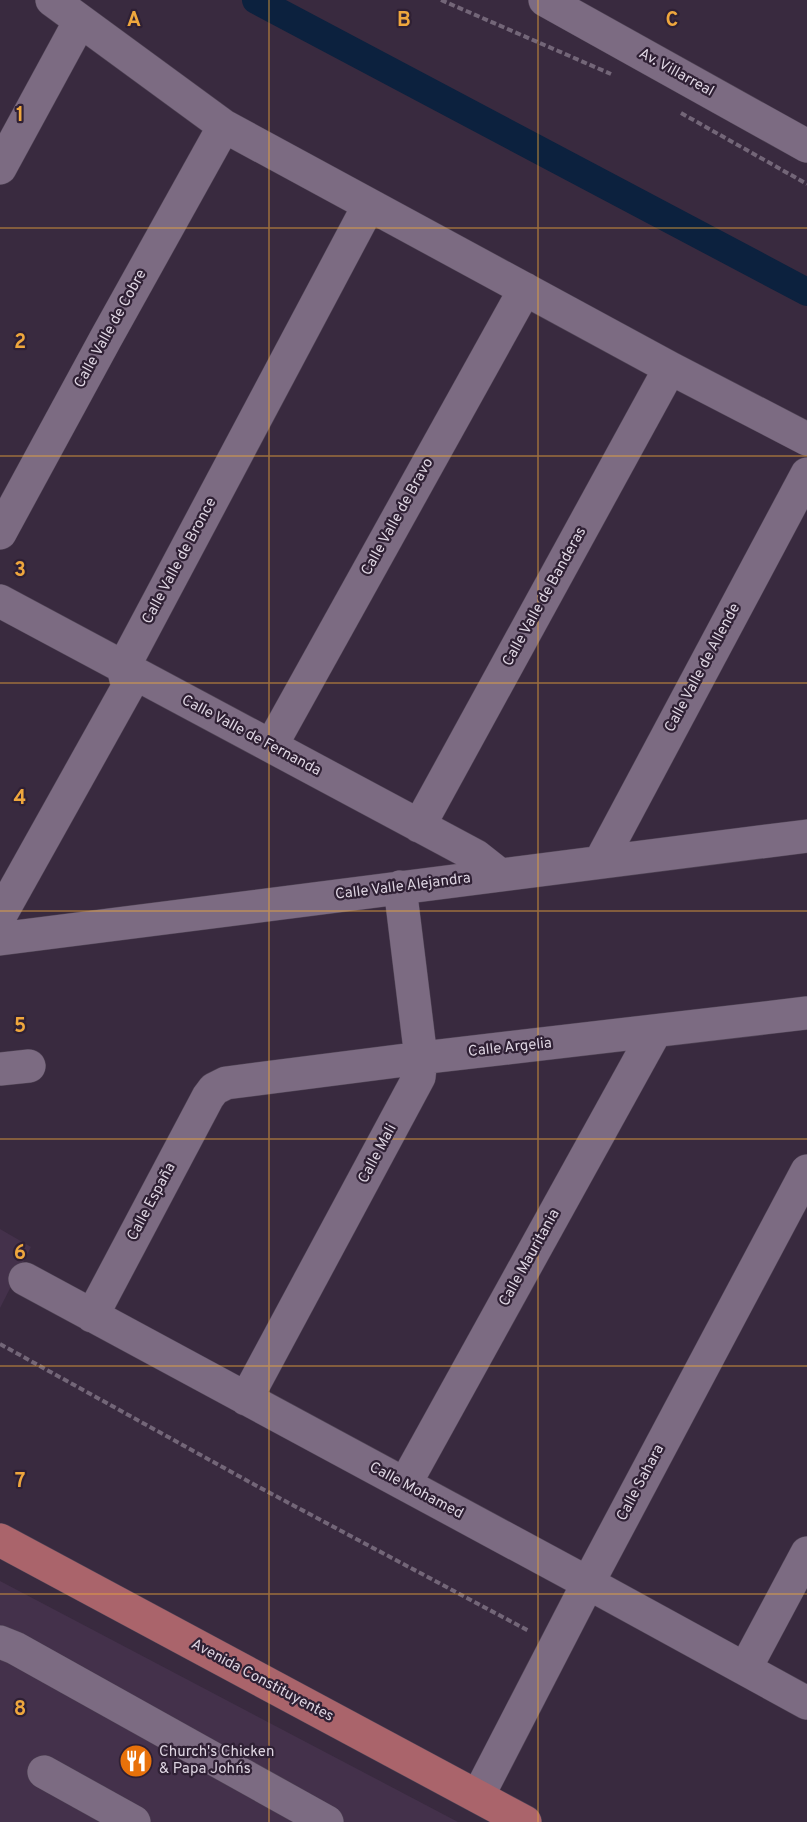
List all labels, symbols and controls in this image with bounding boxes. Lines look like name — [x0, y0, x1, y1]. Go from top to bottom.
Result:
text: A — [127, 8, 141, 34]
text: B — [397, 8, 411, 34]
text: C — [666, 8, 678, 34]
street label: Av. Villarreal — [635, 45, 717, 101]
text: 1 — [16, 103, 24, 129]
street label: Calle Valle de Cobre — [71, 266, 151, 392]
text: 2 — [14, 330, 26, 356]
street label: Calle Valle de Bravo — [358, 455, 438, 579]
street label: Calle Valle de Bronce — [139, 494, 221, 628]
street label: Calle Valle de Banderas — [499, 524, 591, 670]
text: 3 — [14, 558, 26, 584]
street label: Calle Valle de Allende — [661, 600, 745, 736]
street label: Calle Valle de Fernanda — [178, 691, 324, 781]
text: 4 — [14, 786, 26, 812]
street label: Calle Valle Alejandra — [334, 869, 472, 905]
text: 5 — [14, 1014, 26, 1040]
street label: Calle Argelia — [467, 1034, 553, 1062]
street label: Calle Mali — [355, 1121, 401, 1187]
street label: Calle España — [123, 1160, 181, 1244]
street label: Calle Mauritania — [495, 1206, 565, 1310]
text: 6 — [14, 1241, 26, 1267]
street label: Calle Sahara — [613, 1441, 669, 1525]
street label: Calle Mohamed — [366, 1458, 466, 1524]
text: 7 — [15, 1469, 25, 1495]
street label: Avenida Constituyentes — [188, 1635, 336, 1727]
text: 8 — [14, 1697, 26, 1723]
restaurant icon: Church's Chicken & Papa John´s — [118, 1743, 154, 1779]
place label: Church's Chicken & Papa John´s — [159, 1743, 275, 1779]

